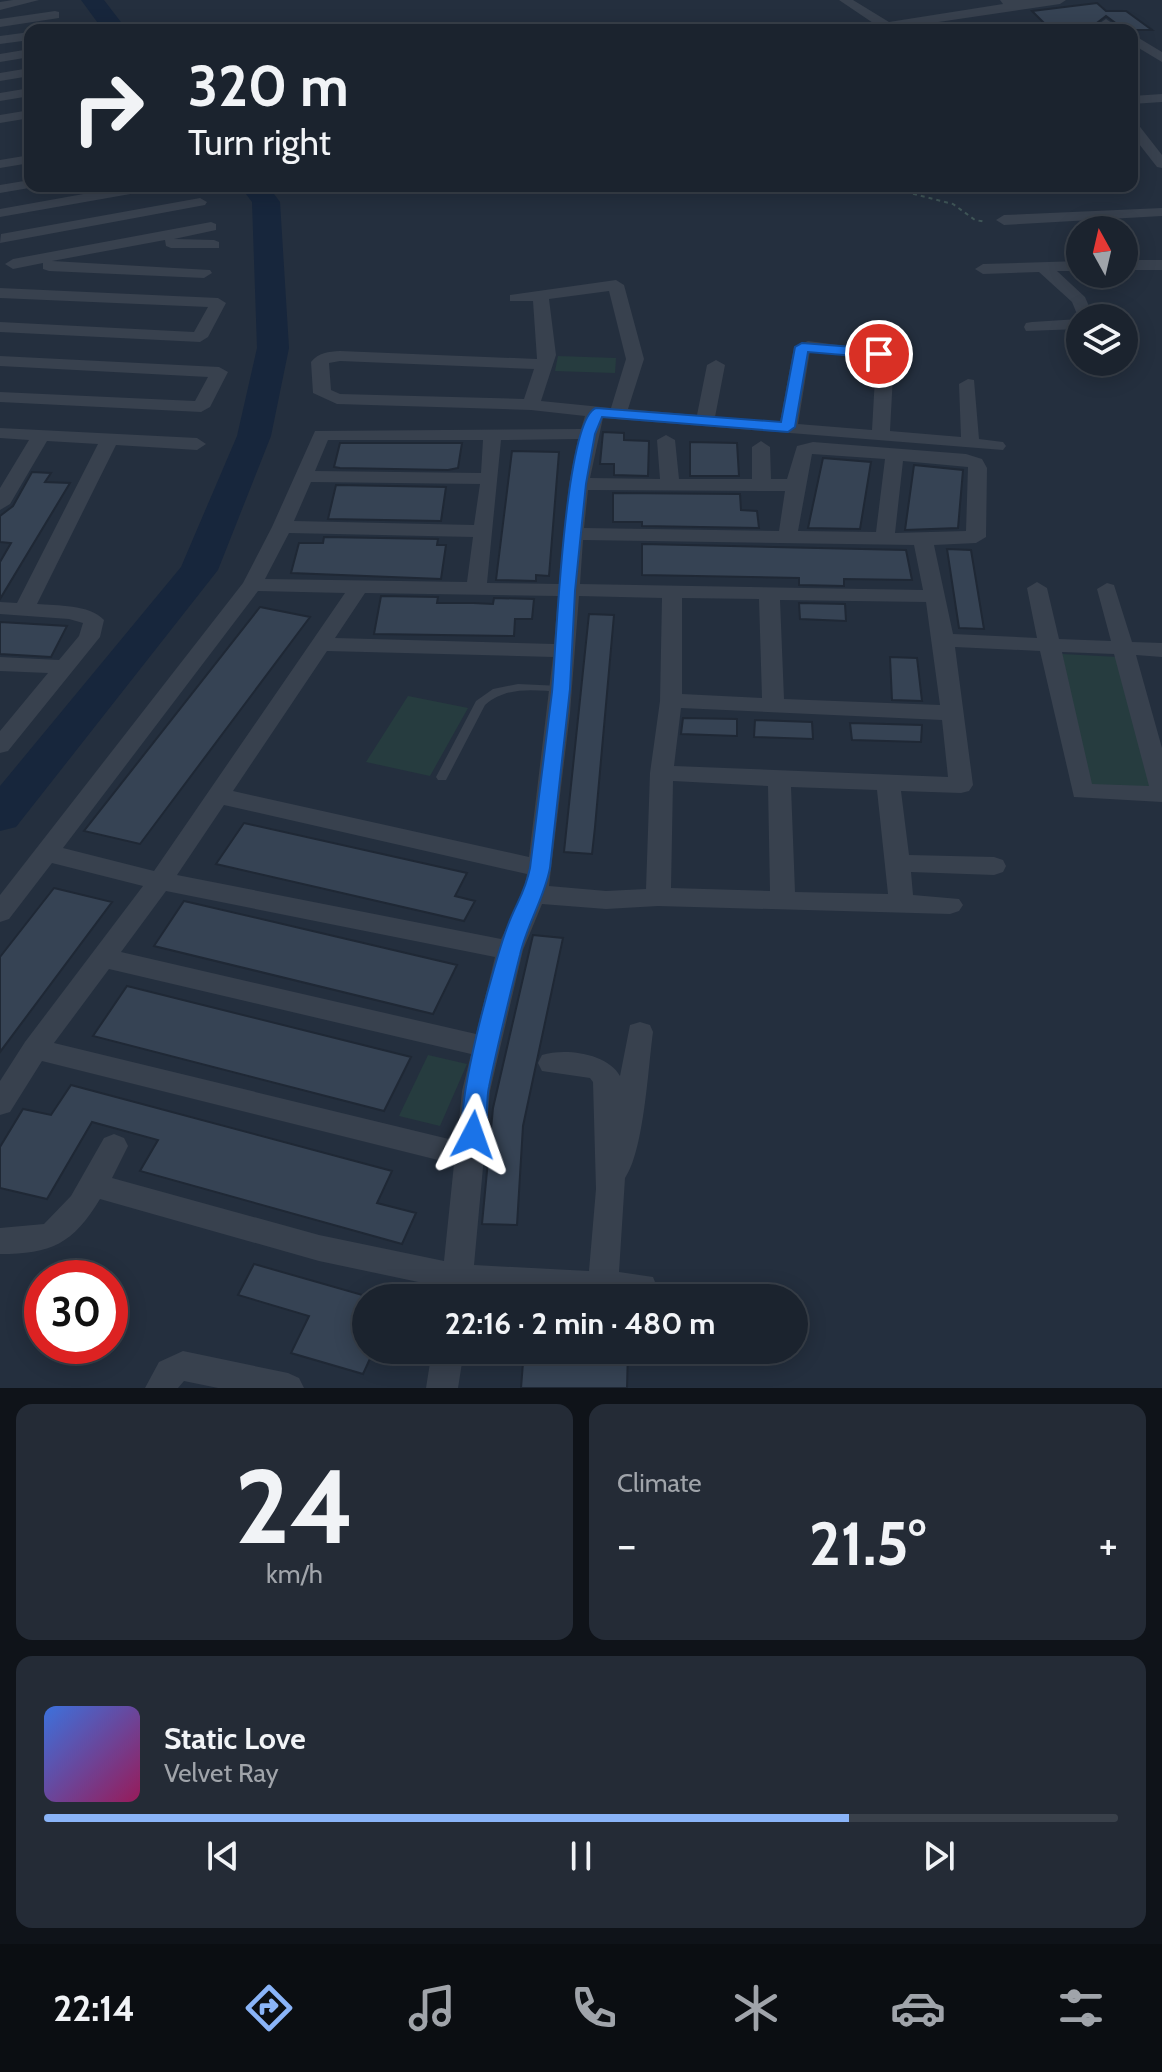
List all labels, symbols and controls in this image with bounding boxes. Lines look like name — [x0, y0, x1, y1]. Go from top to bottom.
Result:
text: 320 m — [188, 52, 349, 120]
icon: right — [56, 56, 160, 160]
text: Turn right — [188, 120, 331, 164]
north arrow — [1066, 216, 1138, 288]
map controls — [1066, 216, 1138, 376]
button: layers — [1066, 304, 1138, 376]
pin — [845, 320, 913, 388]
icon: arrive — [857, 332, 901, 376]
position arrow — [431, 1093, 515, 1177]
speed limit sign: 30 — [24, 1260, 128, 1364]
text: 22:16 · 2 min · 480 m — [445, 1305, 715, 1342]
text: 24 — [235, 1443, 354, 1569]
text: Climate — [617, 1467, 702, 1499]
text: 21.5° — [809, 1507, 926, 1580]
text: − — [617, 1518, 636, 1571]
text: + — [1099, 1518, 1118, 1571]
text: km/h — [266, 1558, 323, 1590]
text: Static Love — [164, 1720, 306, 1757]
text: Velvet Ray — [164, 1757, 279, 1789]
icon: previous — [201, 1834, 245, 1878]
icon: pause — [559, 1834, 603, 1878]
icon: next — [917, 1834, 961, 1878]
icon: directions — [241, 1980, 297, 2036]
icon: music — [404, 1980, 460, 2036]
icon: phone — [566, 1980, 622, 2036]
icon: climate — [728, 1980, 784, 2036]
icon: car — [890, 1980, 946, 2036]
icon: filters — [1053, 1980, 1109, 2036]
text: 22:14 — [53, 1986, 135, 2030]

